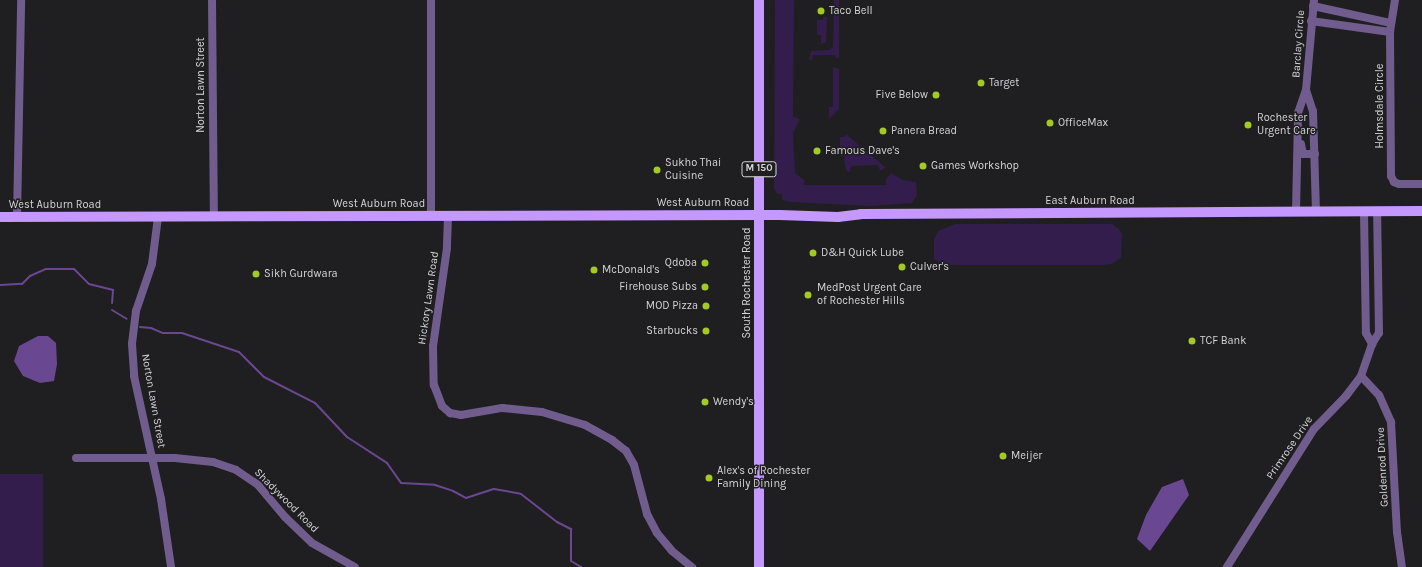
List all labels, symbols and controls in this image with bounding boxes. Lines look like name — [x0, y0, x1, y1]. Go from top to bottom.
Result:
place label: Taco Bell — [829, 4, 873, 18]
marker: Taco Bell — [816, 6, 826, 16]
street label: Barclay Circle — [1290, 10, 1308, 78]
street label: Norton Lawn Street — [194, 37, 208, 133]
street label: Holmsdale Circle — [1373, 64, 1387, 148]
place label: Target — [989, 76, 1019, 90]
marker: Target — [976, 78, 986, 88]
place label: Five Below — [876, 88, 928, 102]
marker: Five Below — [931, 90, 941, 100]
place label: Rochester Urgent Care — [1257, 112, 1316, 138]
place label: OfficeMax — [1058, 116, 1108, 130]
marker: OfficeMax — [1045, 118, 1055, 128]
marker: Rochester Urgent Care — [1242, 119, 1254, 131]
place label: Panera Bread — [891, 124, 957, 138]
marker: Panera Bread — [878, 126, 888, 136]
place label: Famous Dave's — [825, 144, 900, 158]
marker: Famous Dave's — [812, 146, 822, 156]
place label: Sukho Thai Cuisine — [665, 157, 721, 183]
place label: Games Workshop — [931, 159, 1019, 173]
road number: M 150 — [741, 161, 777, 177]
marker: Games Workshop — [918, 161, 928, 171]
marker: Sukho Thai Cuisine — [652, 165, 662, 175]
street label: East Auburn Road — [1045, 194, 1135, 208]
street label: West Auburn Road — [657, 196, 749, 210]
street label: West Auburn Road — [333, 197, 425, 211]
street label: West Auburn Road — [9, 198, 101, 212]
street label: South Rochester Road — [740, 228, 754, 338]
place label: D&H Quick Lube — [821, 246, 904, 260]
marker: D&H Quick Lube — [808, 248, 818, 258]
street label: Hickory Lawn Road — [416, 251, 442, 345]
place label: Qdoba — [665, 256, 697, 270]
marker: Qdoba — [700, 258, 710, 268]
place label: Culver's — [910, 260, 949, 274]
marker: Culver's — [897, 262, 907, 272]
place label: McDonald's — [602, 263, 660, 277]
marker: McDonald's — [589, 265, 599, 275]
place label: Sikh Gurdwara — [264, 267, 338, 281]
marker: Sikh Gurdwara — [251, 269, 261, 279]
place label: Firehouse Subs — [619, 280, 697, 294]
marker: Firehouse Subs — [700, 282, 710, 292]
place label: MedPost Urgent Care of Rochester Hills — [817, 282, 922, 308]
marker: MedPost Urgent Care of Rochester Hills — [802, 289, 814, 301]
place label: MOD Pizza — [646, 299, 698, 313]
marker: MOD Pizza — [701, 301, 711, 311]
place label: Starbucks — [646, 324, 698, 338]
marker: Starbucks — [701, 326, 711, 336]
place label: TCF Bank — [1200, 334, 1246, 348]
marker: TCF Bank — [1187, 336, 1197, 346]
street label: Norton Lawn Street — [138, 353, 168, 449]
place label: Wendy's — [713, 395, 754, 409]
marker: Wendy's — [700, 397, 710, 407]
street label: Primrose Drive — [1264, 414, 1316, 482]
street label: Goldenrod Drive — [1374, 427, 1392, 507]
place label: Meijer — [1011, 449, 1042, 463]
marker: Meijer — [998, 451, 1008, 461]
place label: Alex's of Rochester Family Dining — [717, 465, 810, 491]
street label: Shadywood Road — [251, 466, 321, 536]
marker: Alex's of Rochester Family Dining — [704, 473, 714, 483]

